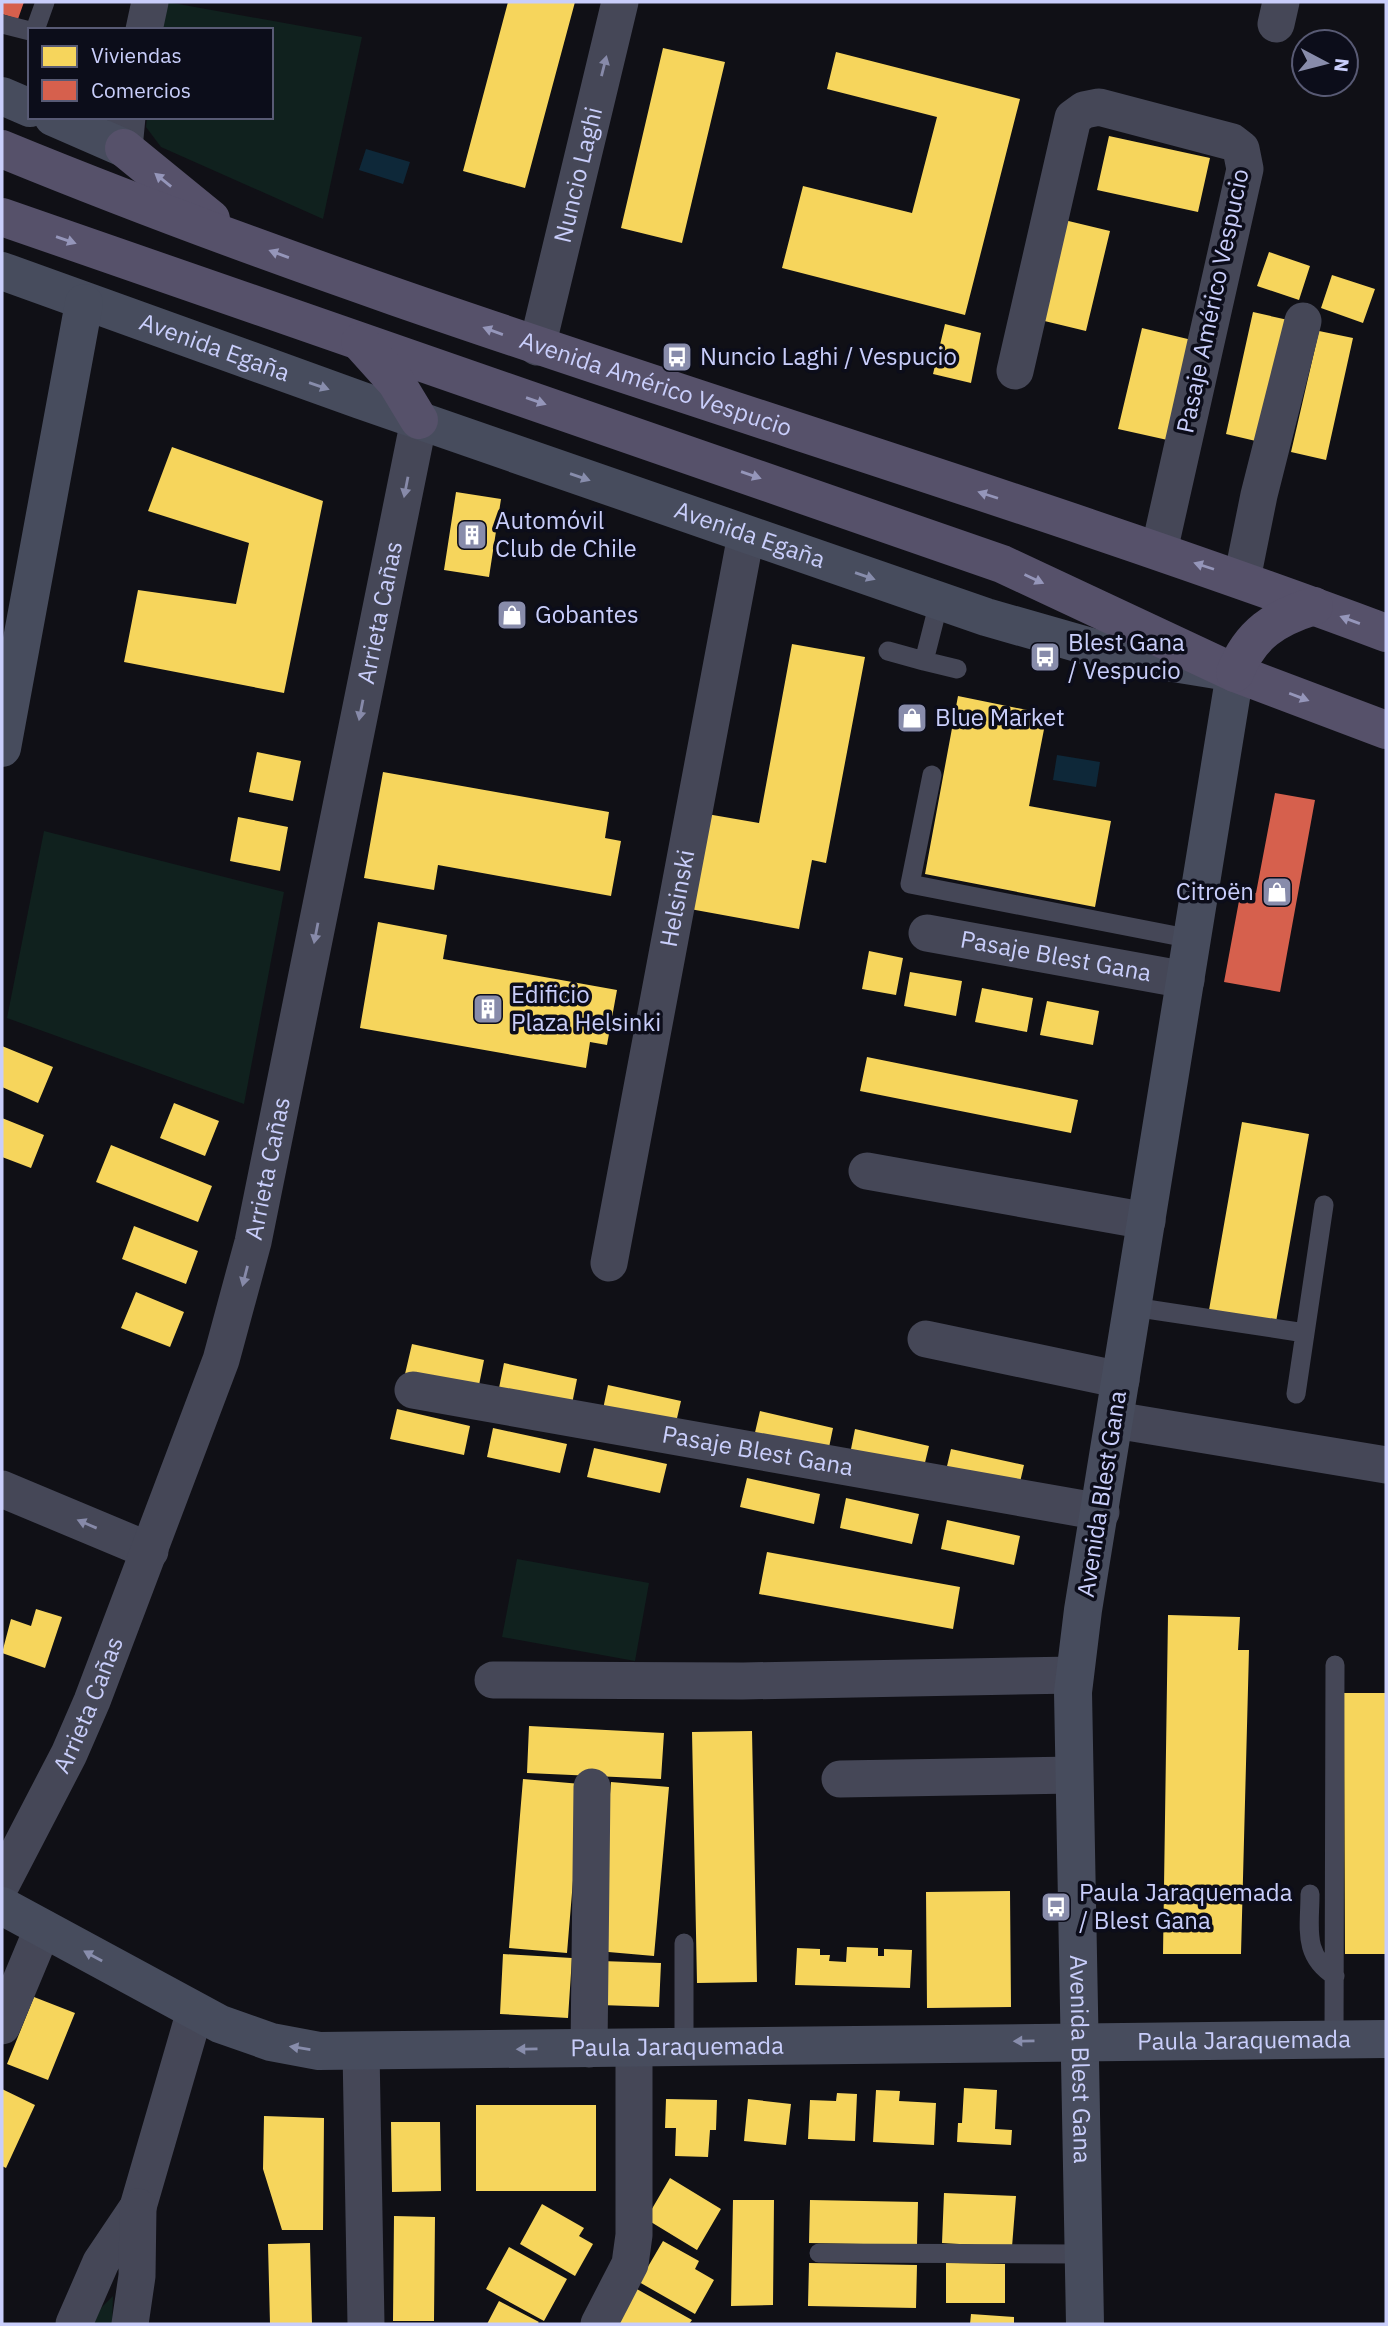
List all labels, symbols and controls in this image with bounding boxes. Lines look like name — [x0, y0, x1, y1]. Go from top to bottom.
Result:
legend — [28, 28, 273, 119]
north arrow — [1290, 28, 1360, 98]
text: Viviendas — [91, 41, 182, 69]
one-way arrow — [599, 55, 610, 77]
text: N — [1329, 57, 1355, 73]
text: Comercios — [91, 76, 191, 104]
street label: Nuncio Laghi — [546, 104, 609, 246]
street label: Pasaje Américo Vespucio — [1168, 166, 1256, 436]
one-way arrow — [154, 172, 172, 187]
one-way arrow — [56, 235, 77, 246]
one-way arrow — [268, 249, 289, 260]
street label: Avenida Egaña — [135, 305, 295, 388]
street label: Avenida Américo Vespucio — [516, 323, 796, 443]
one-way arrow — [482, 325, 503, 336]
bus stop icon: Nuncio Laghi / Vespucio — [660, 340, 694, 374]
place label: Nuncio Laghi / Vespucio — [700, 340, 957, 372]
one-way arrow — [309, 381, 330, 392]
one-way arrow — [526, 396, 547, 407]
one-way arrow — [741, 470, 762, 481]
one-way arrow — [570, 472, 591, 483]
one-way arrow — [400, 476, 411, 498]
one-way arrow — [977, 489, 998, 500]
street label: Avenida Egaña — [670, 493, 830, 575]
place label: Automóvil Club de Chile — [495, 504, 637, 564]
building icon: Automóvil Club de Chile — [455, 518, 489, 552]
street label: Arrieta Cañas — [349, 538, 409, 687]
one-way arrow — [1194, 560, 1215, 571]
one-way arrow — [854, 571, 875, 582]
one-way arrow — [1023, 574, 1044, 585]
shop icon: Gobantes — [495, 598, 529, 632]
place label: Gobantes — [535, 598, 639, 630]
one-way arrow — [1340, 614, 1361, 625]
place label: Blest Gana / Vespucio — [1068, 626, 1185, 686]
bus stop icon: Blest Gana / Vespucio — [1028, 640, 1062, 674]
one-way arrow — [1288, 692, 1309, 703]
one-way arrow — [355, 699, 366, 721]
shop icon: Blue Market — [895, 701, 929, 735]
place label: Blue Market — [935, 701, 1065, 733]
street label: Helsinski — [652, 847, 701, 950]
place label: Citroën — [1176, 875, 1254, 907]
shop icon: Citroën — [1260, 875, 1294, 909]
one-way arrow — [310, 922, 321, 944]
street label: Pasaje Blest Gana — [958, 922, 1154, 988]
place label: Edificio Plaza Helsinki — [511, 978, 661, 1038]
building icon: Edificio Plaza Helsinki — [471, 992, 505, 1026]
street label: Arrieta Cañas — [237, 1094, 297, 1243]
one-way arrow — [239, 1265, 250, 1287]
street label: Avenida Blest Gana — [1069, 1388, 1133, 1599]
street label: Pasaje Blest Gana — [660, 1417, 856, 1483]
one-way arrow — [76, 1519, 97, 1530]
street label: Arrieta Cañas — [45, 1632, 130, 1779]
place label: Paula Jaraquemada / Blest Gana — [1079, 1876, 1293, 1936]
bus stop icon: Paula Jaraquemada / Blest Gana — [1039, 1890, 1073, 1924]
one-way arrow — [84, 1950, 103, 1962]
street label: Avenida Blest Gana — [1063, 1955, 1099, 2164]
street label: Paula Jaraquemada — [1137, 2022, 1351, 2057]
street label: Paula Jaraquemada — [570, 2029, 784, 2063]
one-way arrow — [1013, 2036, 1035, 2047]
one-way arrow — [289, 2042, 311, 2053]
one-way arrow — [516, 2043, 538, 2055]

